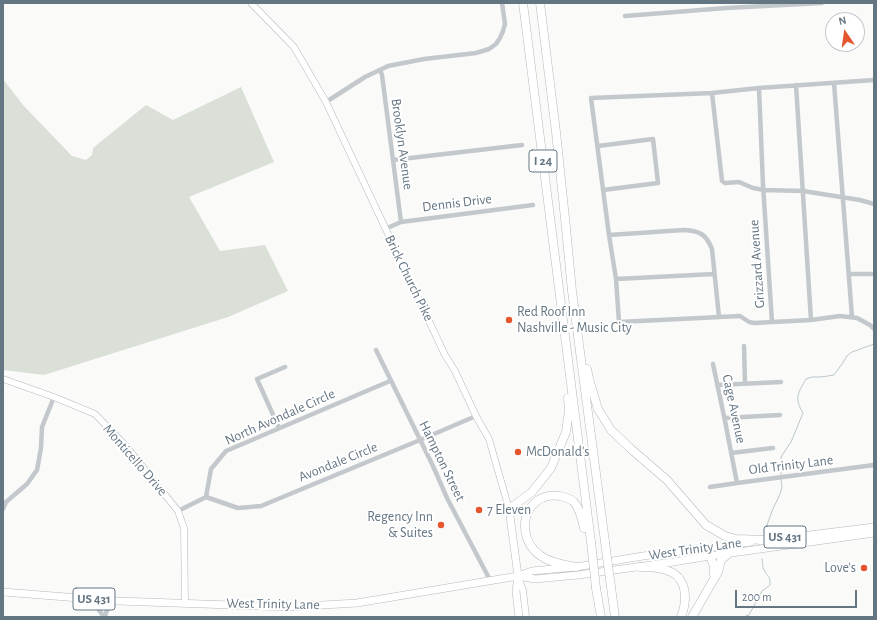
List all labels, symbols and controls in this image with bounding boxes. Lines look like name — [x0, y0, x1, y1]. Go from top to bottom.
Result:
north arrow — [825, 12, 865, 52]
text: N — [837, 15, 847, 27]
street label: Brooklyn Avenue — [387, 97, 417, 191]
road number: I 24 — [529, 150, 557, 172]
street label: Dennis Drive — [421, 190, 493, 216]
street label: Grizzard Avenue — [746, 219, 768, 309]
street label: Brick Church Pike — [381, 232, 437, 324]
place label: Red Roof Inn Nashville - Music City — [517, 304, 632, 336]
marker: Red Roof Inn Nashville - Music City — [504, 315, 514, 325]
street label: Cage Avenue — [718, 373, 750, 445]
street label: North Avondale Circle — [222, 385, 338, 449]
street label: Hampton Street — [415, 418, 469, 504]
street label: Monticello Drive — [99, 421, 171, 499]
street label: Avondale Circle — [296, 438, 380, 486]
place label: McDonald's — [526, 444, 589, 460]
marker: McDonald's — [513, 447, 523, 457]
street label: Old Trinity Lane — [748, 451, 834, 479]
place label: 7 Eleven — [487, 502, 531, 518]
marker: 7 Eleven — [474, 505, 484, 515]
place label: Regency Inn & Suites — [367, 509, 433, 542]
marker: Regency Inn & Suites — [436, 520, 446, 530]
road number: US 431 — [764, 526, 806, 548]
street label: West Trinity Lane — [648, 534, 742, 564]
place label: Love's — [824, 560, 856, 576]
marker: Love's — [859, 563, 869, 573]
scale bar — [737, 582, 859, 608]
road number: US 431 — [73, 588, 115, 610]
text: 200 m — [742, 591, 772, 603]
street label: West Trinity Lane — [226, 595, 320, 613]

